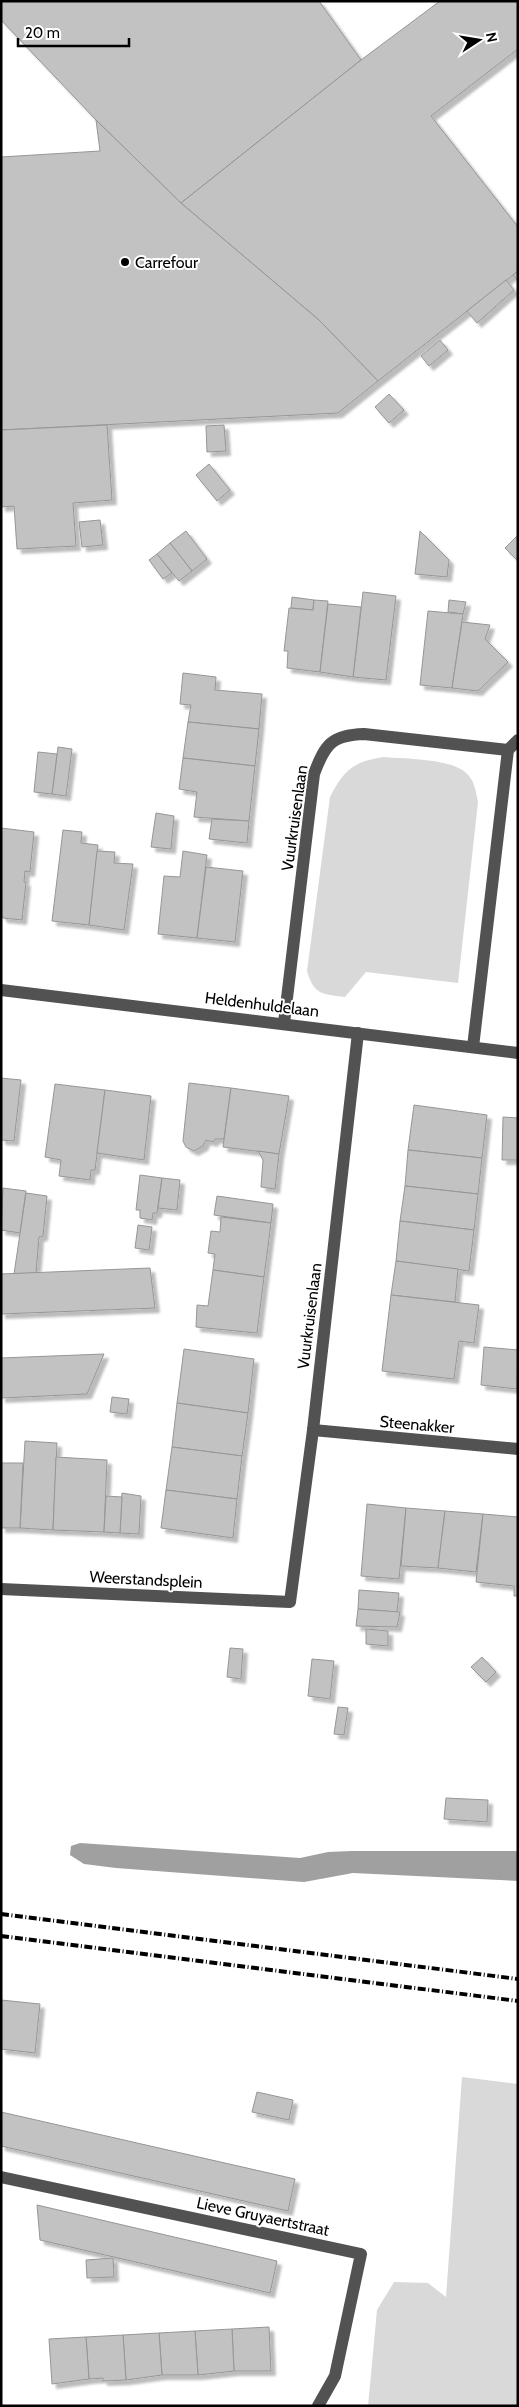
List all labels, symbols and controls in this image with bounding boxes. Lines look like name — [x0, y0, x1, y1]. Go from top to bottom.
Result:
scale bar — [18, 15, 129, 47]
north arrow — [454, 15, 504, 65]
text: 20 m — [25, 24, 60, 42]
text: N — [482, 31, 502, 44]
place label: Carrefour — [135, 253, 199, 272]
marker: Carrefour — [119, 256, 131, 268]
street label: Vuurkruisenlaan — [278, 764, 311, 872]
street label: Heldenhuldelaan — [204, 988, 320, 1021]
street label: Vuurkruisenlaan — [294, 1262, 325, 1370]
street label: Steenakker — [379, 1412, 456, 1437]
street label: Weerstandsplein — [89, 1567, 203, 1592]
street label: Lieve Gruyaertstraat — [195, 2193, 331, 2240]

